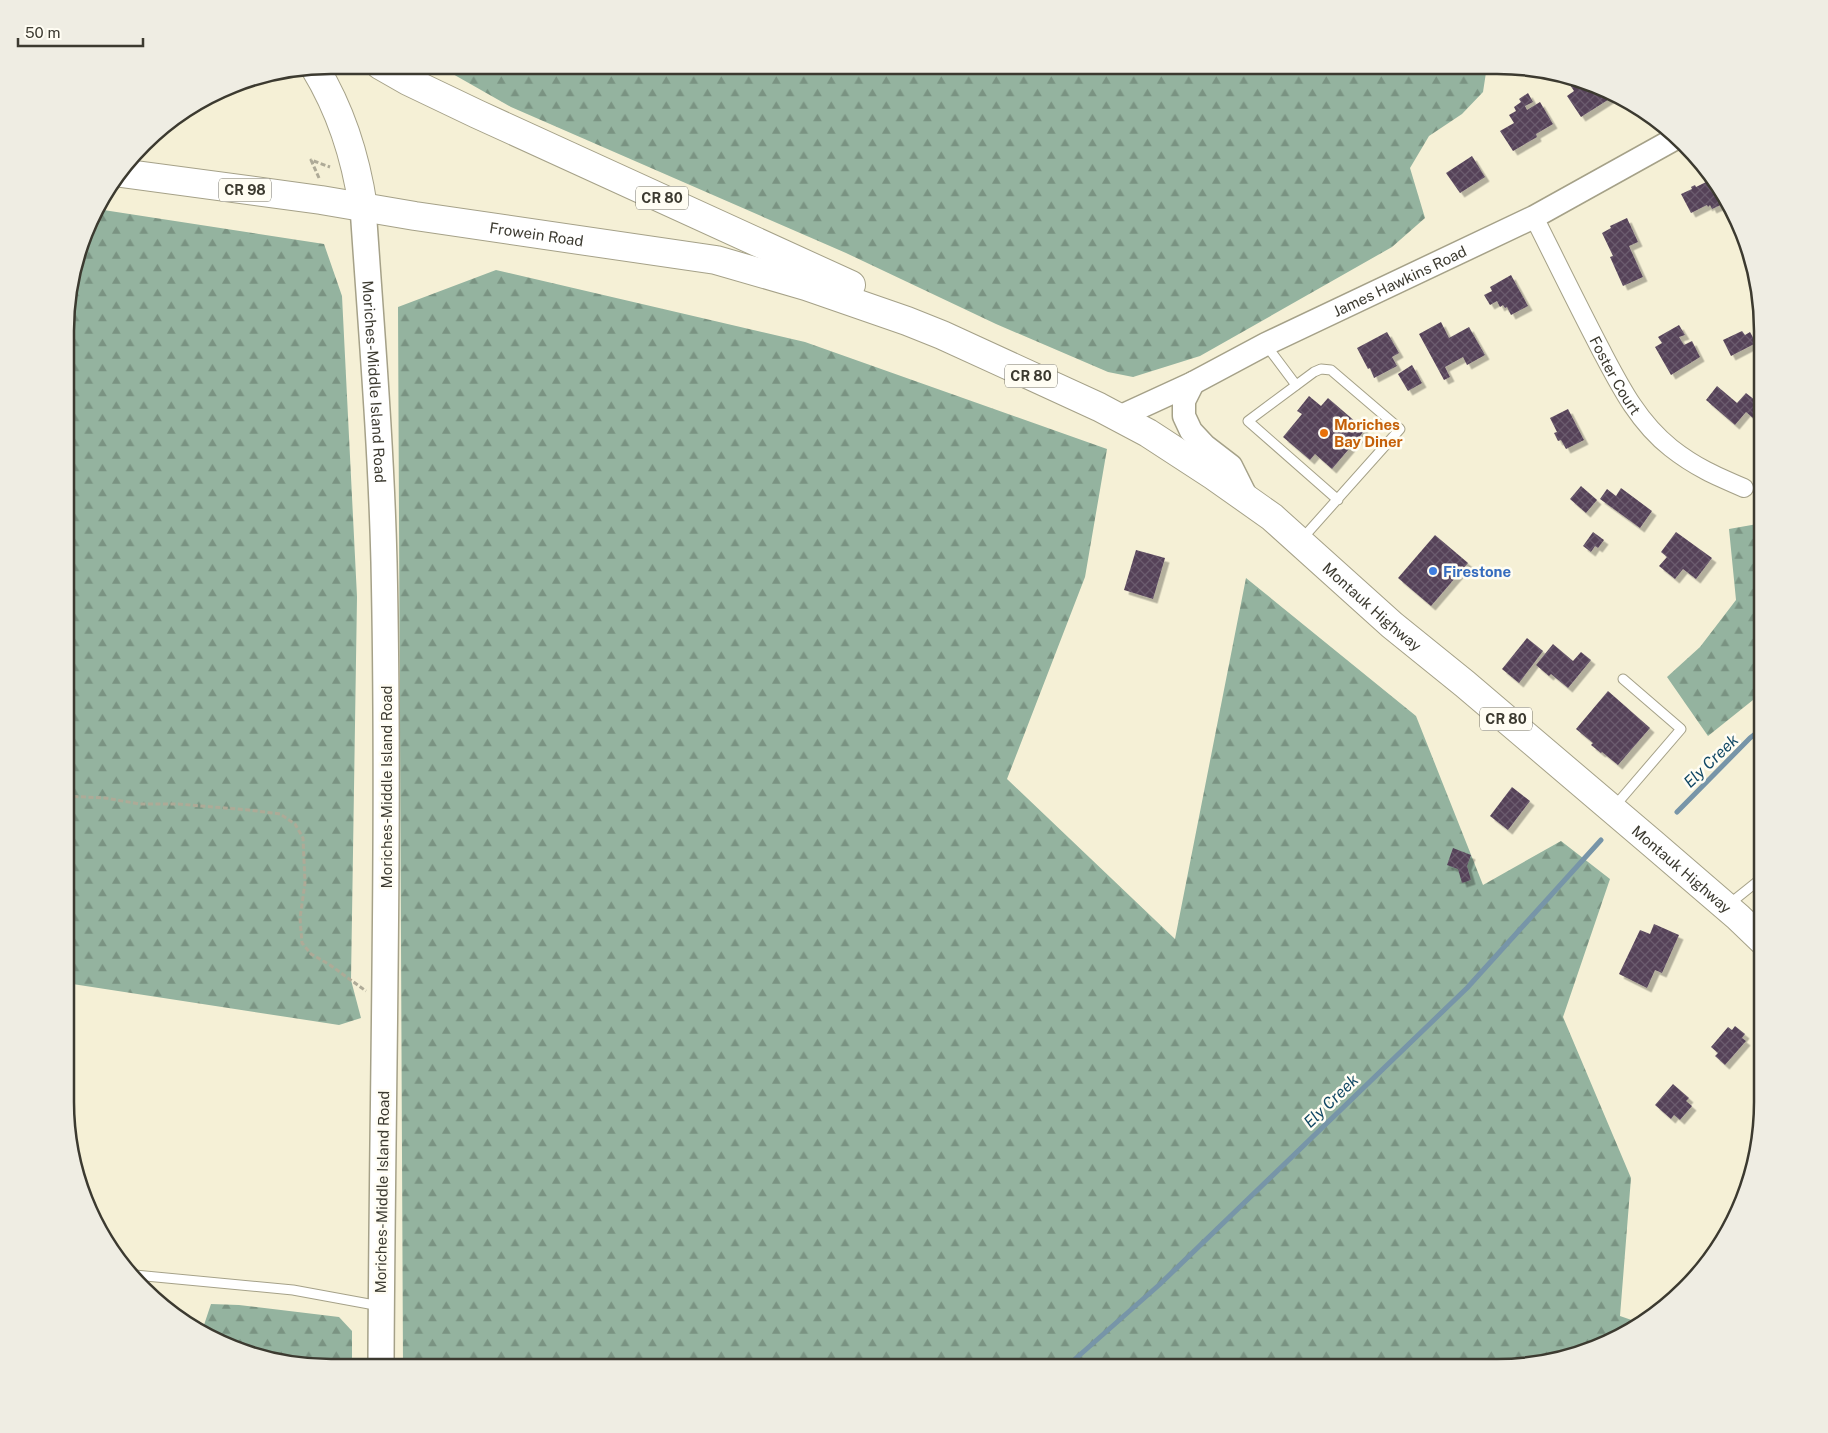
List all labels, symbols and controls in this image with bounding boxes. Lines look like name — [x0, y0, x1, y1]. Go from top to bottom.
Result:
scale bar — [18, 15, 142, 47]
text: 50 m — [25, 24, 60, 41]
road number: CR 98 — [219, 178, 271, 202]
road number: CR 80 — [636, 187, 688, 210]
street label: Frowein Road — [488, 219, 585, 249]
street label: James Hawkins Road — [1330, 242, 1469, 320]
street label: Moriches-Middle Island Road — [360, 280, 390, 483]
street label: Foster Court — [1587, 333, 1645, 418]
road number: CR 80 — [1005, 364, 1057, 388]
place label: Moriches Bay Diner — [1334, 416, 1403, 450]
marker: Moriches Bay Diner — [1318, 427, 1330, 439]
street label: Montauk Highway — [1320, 559, 1425, 654]
place label: Firestone — [1443, 563, 1511, 580]
marker: Firestone — [1427, 565, 1439, 577]
street label: Moriches-Middle Island Road — [378, 686, 395, 888]
road number: CR 80 — [1480, 708, 1532, 731]
water label: Ely Creek — [1680, 730, 1742, 792]
street label: Montauk Highway — [1629, 822, 1735, 916]
water label: Ely Creek — [1300, 1070, 1362, 1132]
street label: Moriches-Middle Island Road — [372, 1090, 392, 1294]

